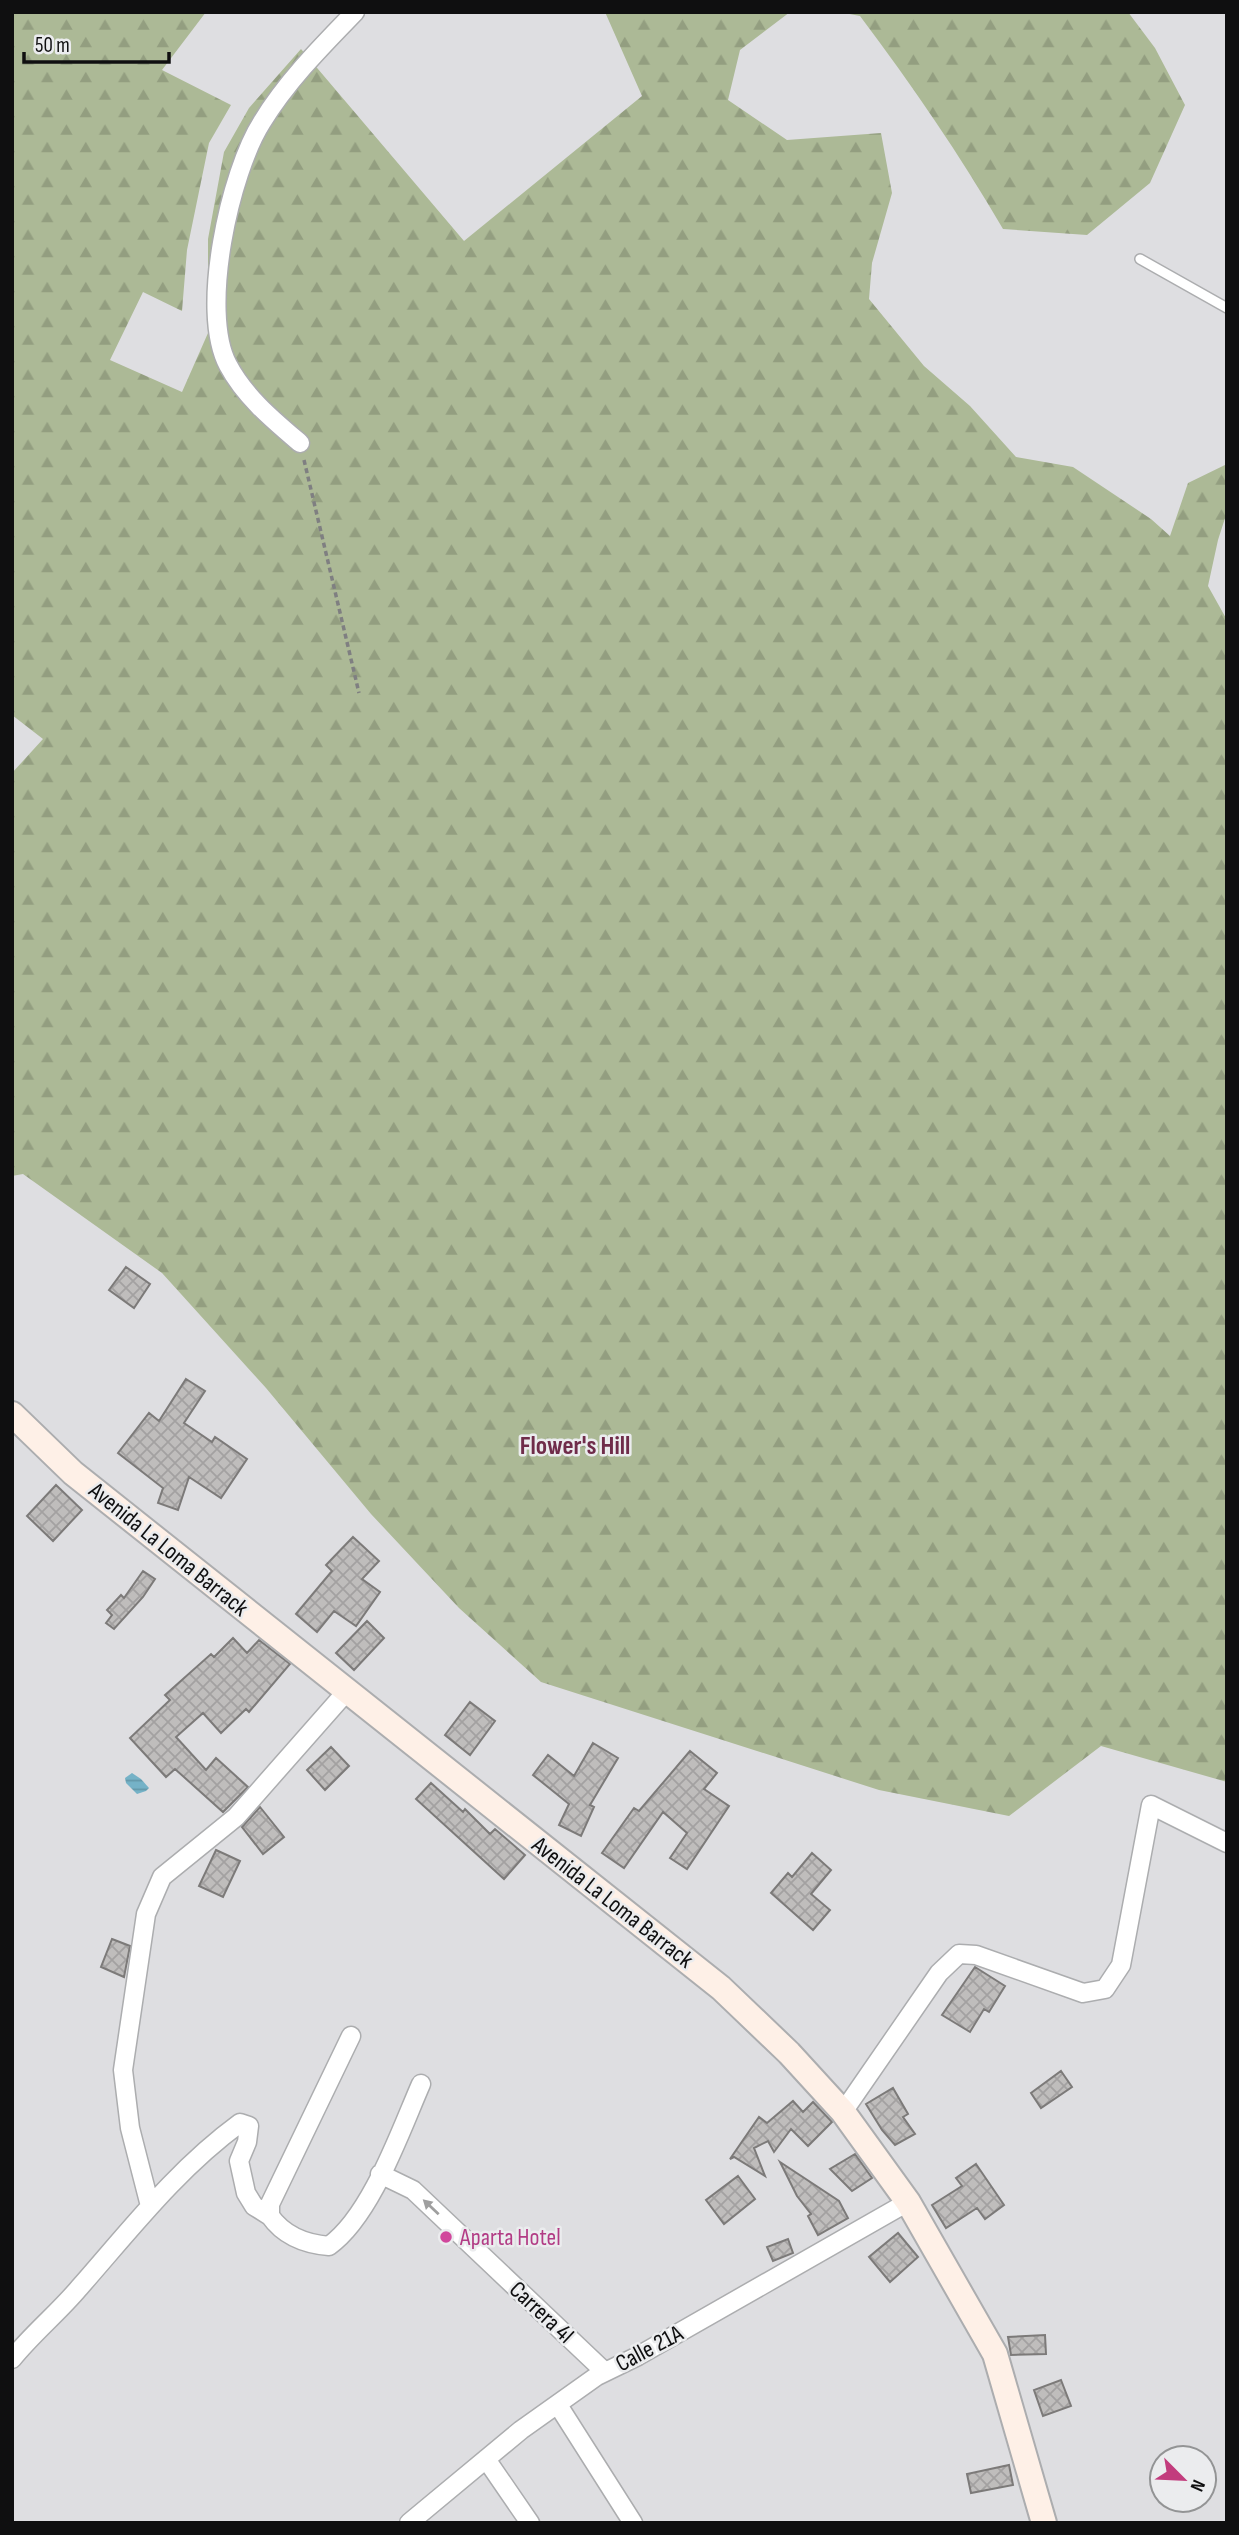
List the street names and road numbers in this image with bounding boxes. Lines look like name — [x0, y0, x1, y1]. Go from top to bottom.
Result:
street label: Avenida La Loma Barrack — [82, 1476, 254, 1623]
street label: Avenida La Loma Barrack — [525, 1830, 699, 1974]
street label: Carrera 4I — [503, 2275, 580, 2350]
street label: Calle 21A — [611, 2318, 688, 2378]

